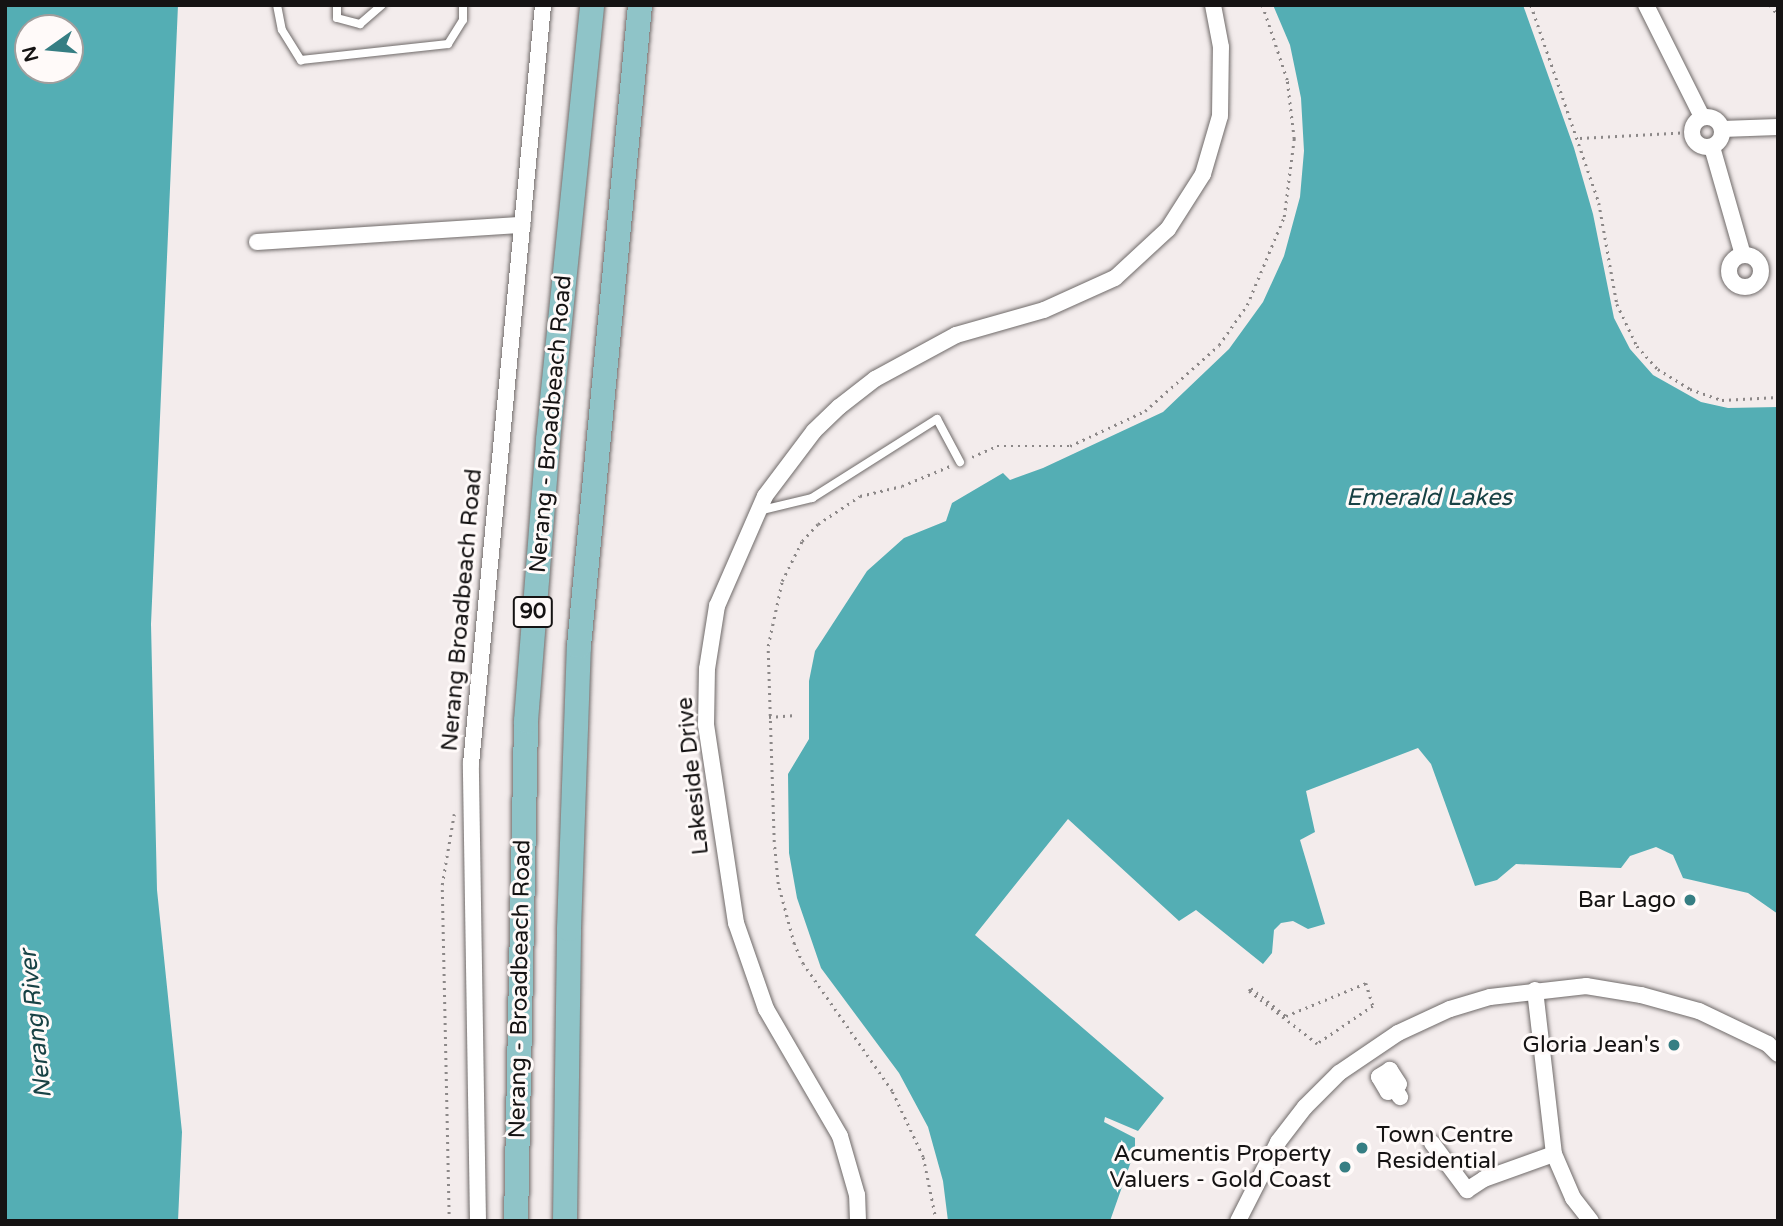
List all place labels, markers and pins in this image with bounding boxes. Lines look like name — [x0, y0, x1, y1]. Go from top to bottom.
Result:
place label: Bar Lago — [1578, 886, 1676, 914]
marker: Bar Lago — [1682, 892, 1698, 908]
place label: Gloria Jean's — [1523, 1031, 1660, 1059]
marker: Gloria Jean's — [1666, 1037, 1682, 1053]
place label: Town Centre Residential — [1376, 1121, 1513, 1175]
place label: Acumentis Property Valuers - Gold Coast — [1110, 1140, 1331, 1194]
marker: Town Centre Residential — [1354, 1140, 1370, 1156]
marker: Acumentis Property Valuers - Gold Coast — [1337, 1159, 1353, 1175]

